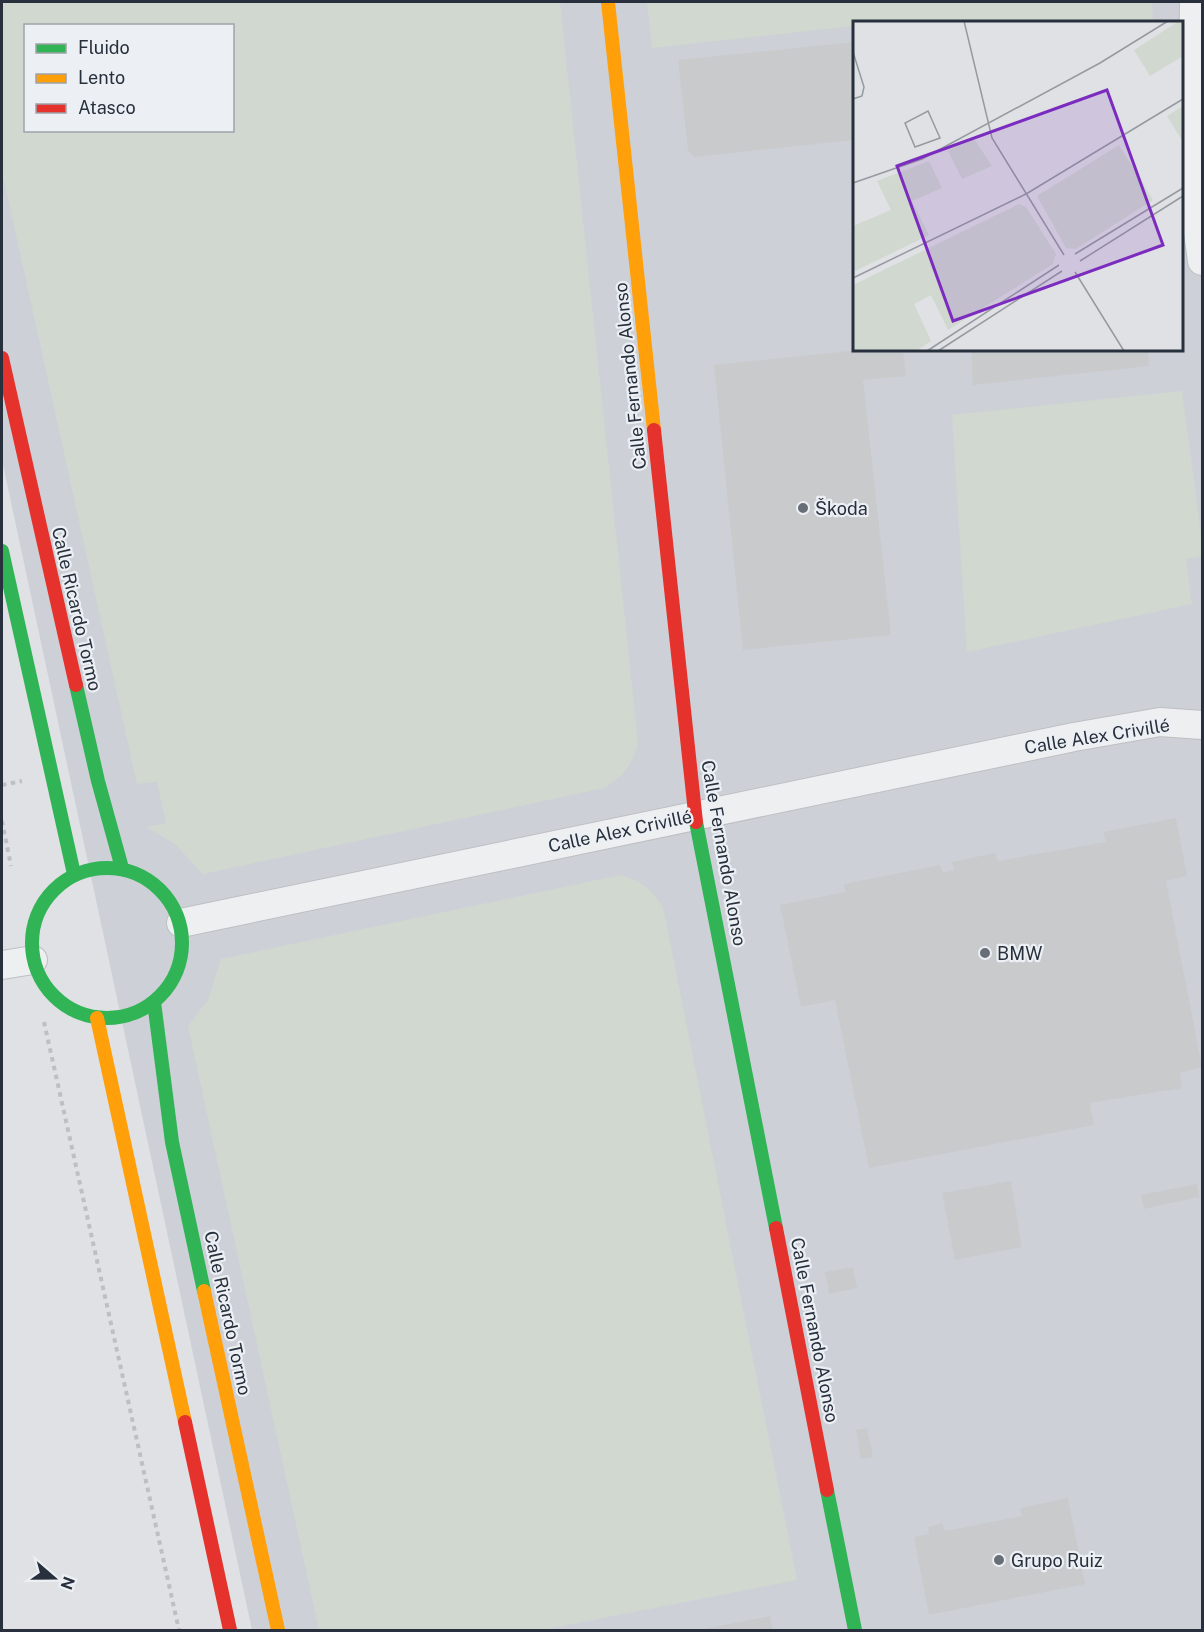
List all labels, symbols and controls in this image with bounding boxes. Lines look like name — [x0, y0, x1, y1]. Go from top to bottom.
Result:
inset map — [853, 21, 1183, 351]
legend — [24, 24, 234, 132]
text: Fluido — [78, 37, 130, 58]
text: Lento — [78, 67, 125, 88]
text: Atasco — [78, 97, 136, 118]
street label: Calle Fernando Alonso — [610, 281, 650, 471]
place label: Škoda — [815, 498, 868, 519]
marker: Škoda — [796, 501, 810, 515]
street label: Calle Ricardo Tormo — [48, 525, 106, 693]
street label: Calle Alex Crivillé — [1023, 714, 1171, 758]
street label: Calle Fernando Alonso — [697, 759, 751, 947]
street label: Calle Alex Crivillé — [546, 805, 694, 857]
place label: BMW — [997, 943, 1042, 964]
marker: BMW — [978, 946, 992, 960]
street label: Calle Ricardo Tormo — [200, 1229, 256, 1397]
street label: Calle Fernando Alonso — [787, 1236, 843, 1424]
north arrow — [24, 1548, 84, 1608]
place label: Grupo Ruiz — [1011, 1550, 1103, 1571]
marker: Grupo Ruiz — [992, 1553, 1006, 1567]
text: N — [57, 1574, 79, 1592]

